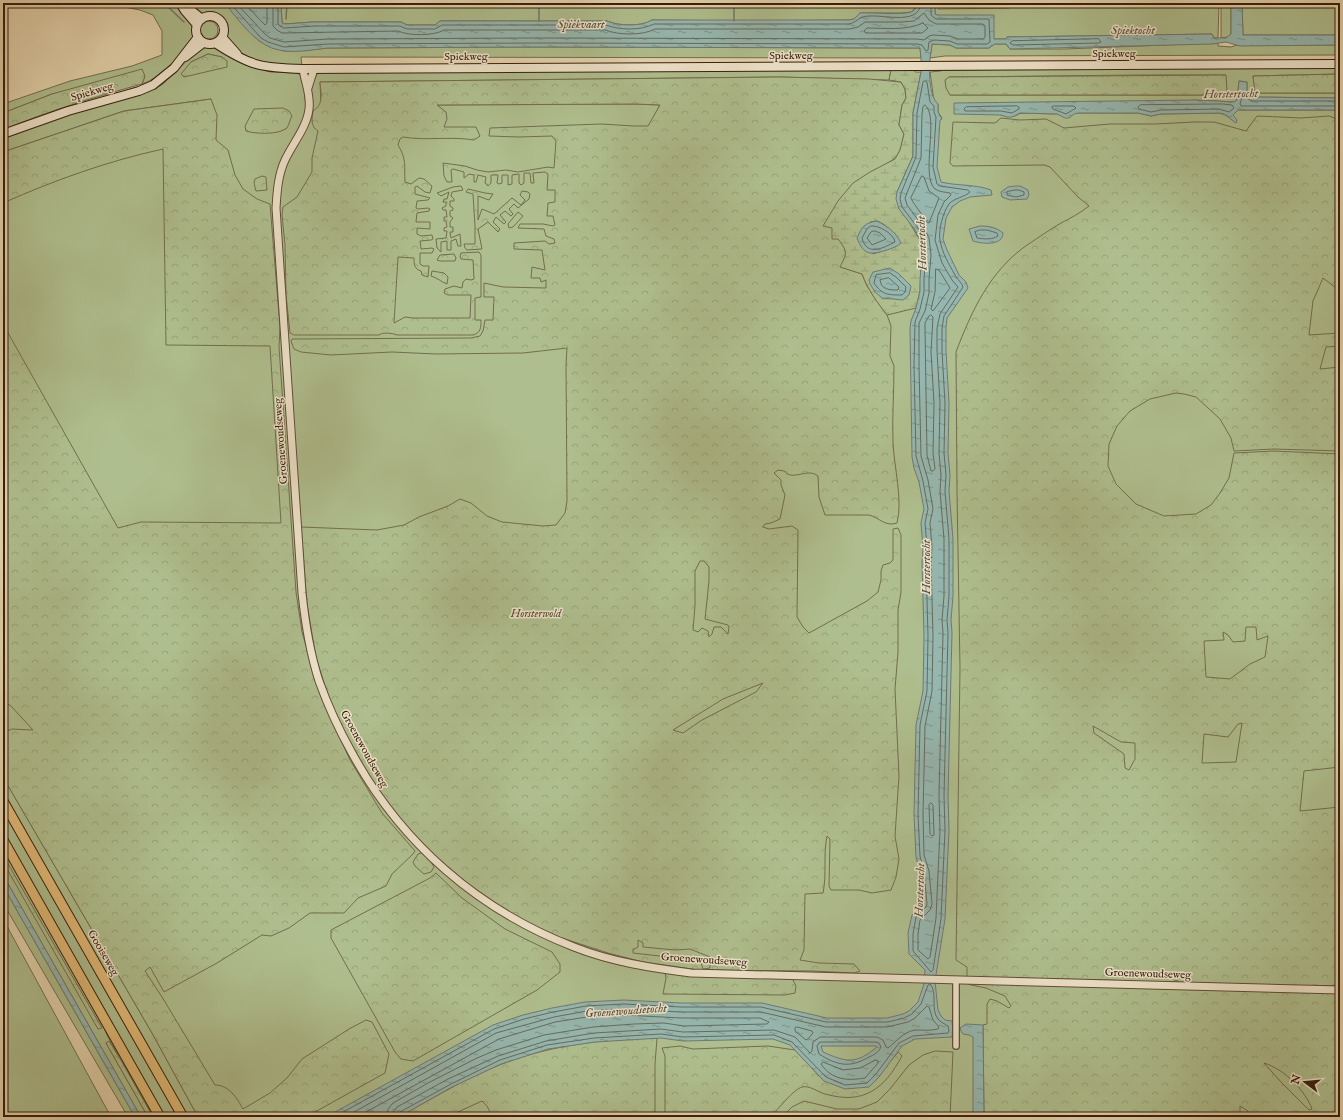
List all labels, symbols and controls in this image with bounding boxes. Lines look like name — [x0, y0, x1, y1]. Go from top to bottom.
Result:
water label: Spiekvaart — [557, 17, 606, 32]
water label: Spiektocht — [1111, 23, 1156, 38]
street label: Spiekweg — [1092, 47, 1137, 61]
street label: Spiekweg — [769, 49, 814, 63]
street label: Spiekweg — [444, 50, 489, 64]
street label: Spiekweg — [69, 79, 116, 105]
water label: Horstertocht — [1203, 86, 1260, 102]
water label: Horstertocht — [914, 214, 930, 272]
street label: Groenewoudseweg — [271, 396, 291, 485]
water label: Horstertocht — [919, 539, 934, 595]
park label: Horsterwold — [510, 607, 562, 621]
street label: Groenewoudseweg — [337, 708, 392, 791]
water label: Horstertocht — [912, 861, 928, 919]
street label: Gooiseweg — [84, 928, 122, 979]
street label: Groenewoudseweg — [660, 950, 749, 970]
street label: Groenewoudseweg — [1105, 965, 1192, 983]
water label: Groenewoudsetocht — [585, 1001, 669, 1021]
north arrow — [1285, 1062, 1325, 1102]
text: N — [1288, 1073, 1305, 1087]

